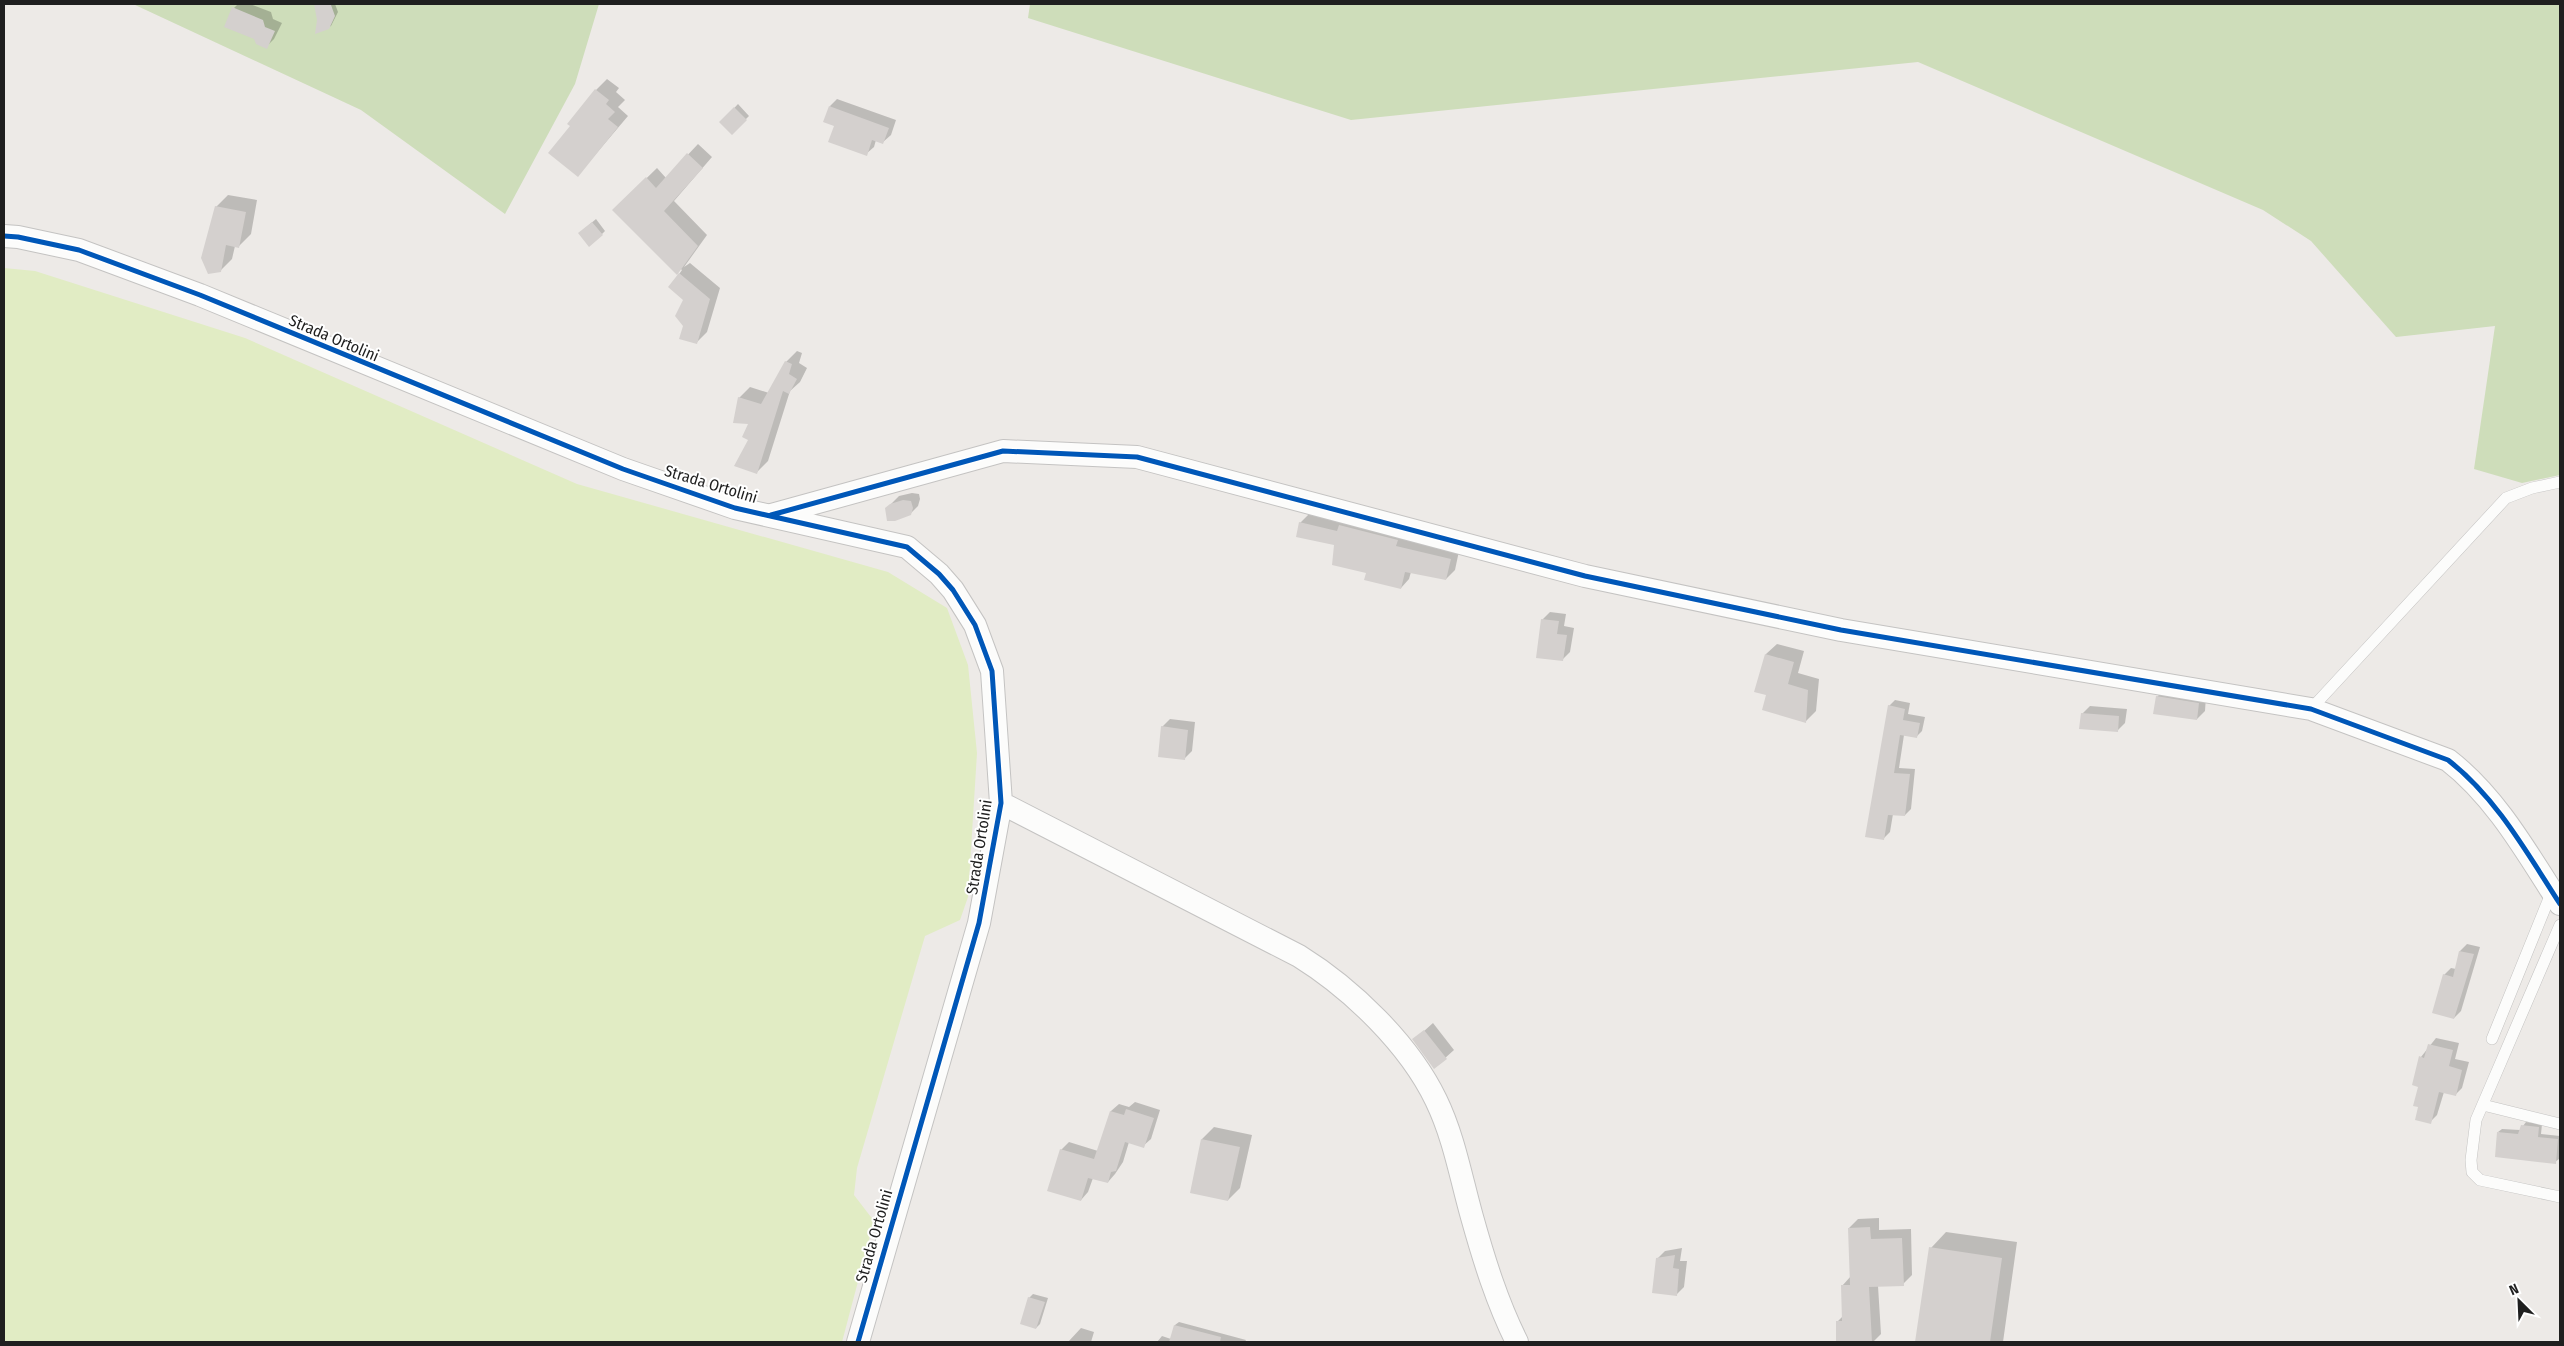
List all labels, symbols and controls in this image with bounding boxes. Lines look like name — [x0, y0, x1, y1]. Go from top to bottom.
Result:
street label: Strada Ortolini — [286, 310, 382, 366]
street label: Strada Ortolini — [662, 461, 760, 507]
street label: Strada Ortolini — [962, 798, 996, 896]
street label: Strada Ortolini — [852, 1187, 896, 1285]
north arrow — [2494, 1276, 2544, 1326]
text: N — [2507, 1280, 2521, 1299]

